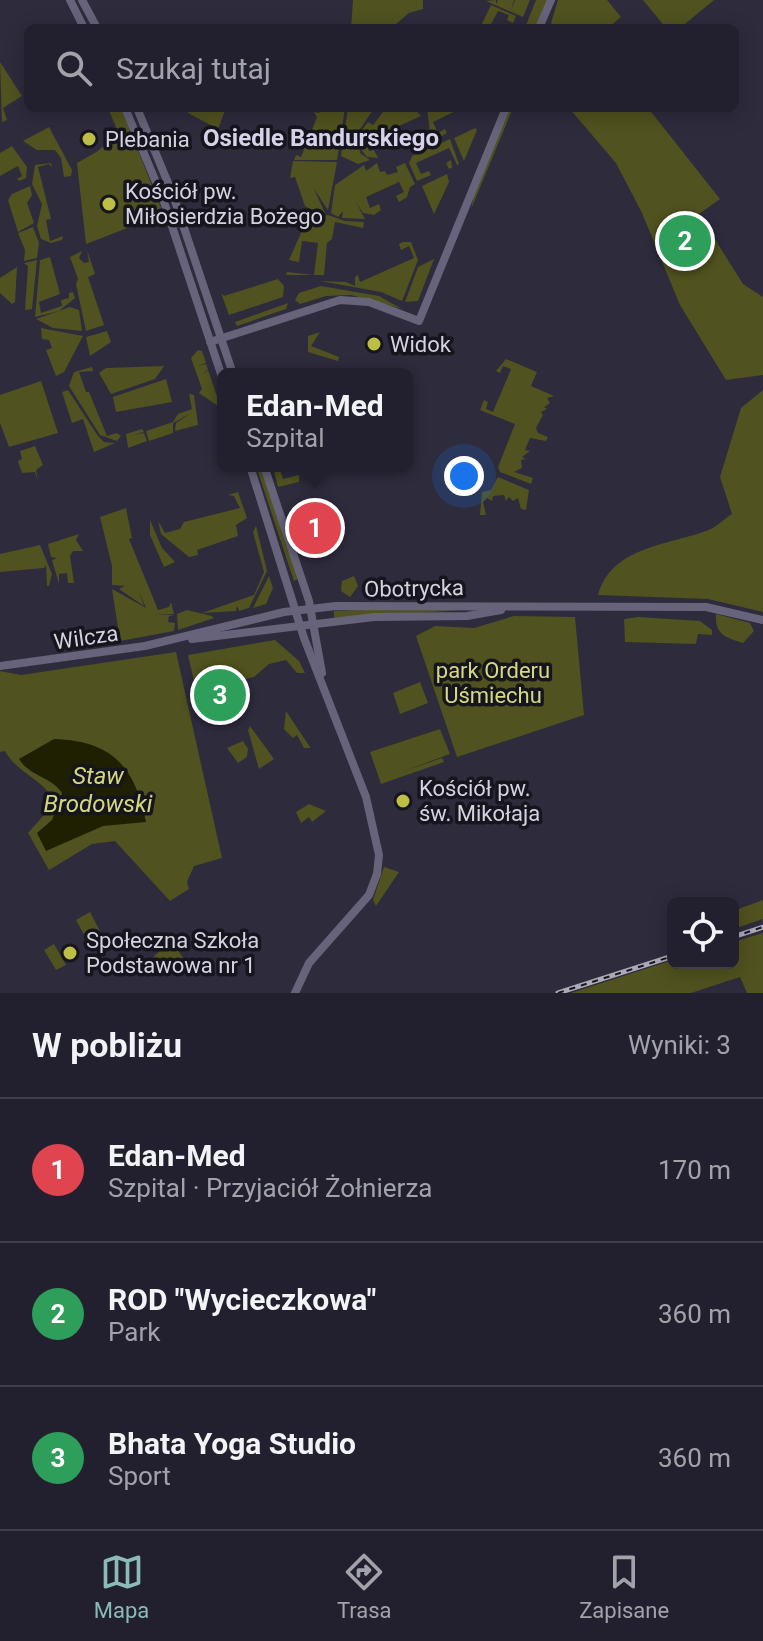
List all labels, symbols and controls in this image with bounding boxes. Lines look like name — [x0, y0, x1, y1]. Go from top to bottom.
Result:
search box — [24, 24, 739, 112]
icon: search — [52, 46, 96, 90]
text: Szukaj tutaj — [116, 51, 271, 86]
district label: Osiedle Bandurskiego — [203, 124, 439, 152]
place label: Plebania — [105, 127, 190, 152]
marker: Plebania — [80, 130, 98, 148]
place label: Kościół pw. Miłosierdzia Bożego — [125, 179, 323, 229]
marker: Kościół pw. Miłosierdzia Bożego — [100, 195, 118, 213]
pin: 2 — [659, 211, 711, 271]
place label: Widok — [390, 332, 452, 357]
marker: Widok — [365, 335, 383, 353]
popup — [217, 368, 413, 472]
text: Edan-Med — [246, 388, 384, 423]
text: Szpital — [246, 423, 324, 453]
your location — [444, 456, 484, 496]
pin: 1 — [289, 498, 341, 558]
street label: Obotrycka — [364, 575, 464, 602]
street label: Wilcza — [52, 621, 120, 654]
park label: park Orderu Uśmiechu — [436, 658, 550, 708]
pin: 3 — [194, 665, 246, 725]
water label: Staw Brodowski — [44, 762, 153, 818]
place label: Kościół pw. św. Mikołaja — [419, 776, 540, 826]
marker: Kościół pw. św. Mikołaja — [394, 792, 412, 810]
map controls — [667, 897, 739, 969]
button: locate — [667, 897, 739, 969]
place label: Społeczna Szkoła Podstawowa nr 1 — [86, 928, 259, 978]
marker: Społeczna Szkoła Podstawowa nr 1 — [61, 944, 79, 962]
text: W pobliżu — [32, 1025, 182, 1065]
text: Wyniki: 3 — [628, 1030, 731, 1060]
text: Edan-Med — [108, 1138, 246, 1173]
text: 1 — [51, 1155, 65, 1185]
text: 170 m — [658, 1155, 731, 1185]
text: Szpital · Przyjaciół Żołnierza — [108, 1173, 432, 1203]
text: ROD "Wycieczkowa" — [108, 1282, 376, 1317]
text: 2 — [51, 1299, 65, 1329]
text: 360 m — [658, 1299, 731, 1329]
text: Park — [108, 1317, 160, 1347]
text: Bhata Yoga Studio — [108, 1426, 356, 1461]
text: 3 — [51, 1443, 65, 1473]
text: 360 m — [658, 1443, 731, 1473]
text: Sport — [108, 1461, 171, 1491]
tab: Mapa — [94, 1550, 149, 1623]
tab: Trasa — [337, 1550, 392, 1623]
tab: Zapisane — [579, 1550, 669, 1623]

